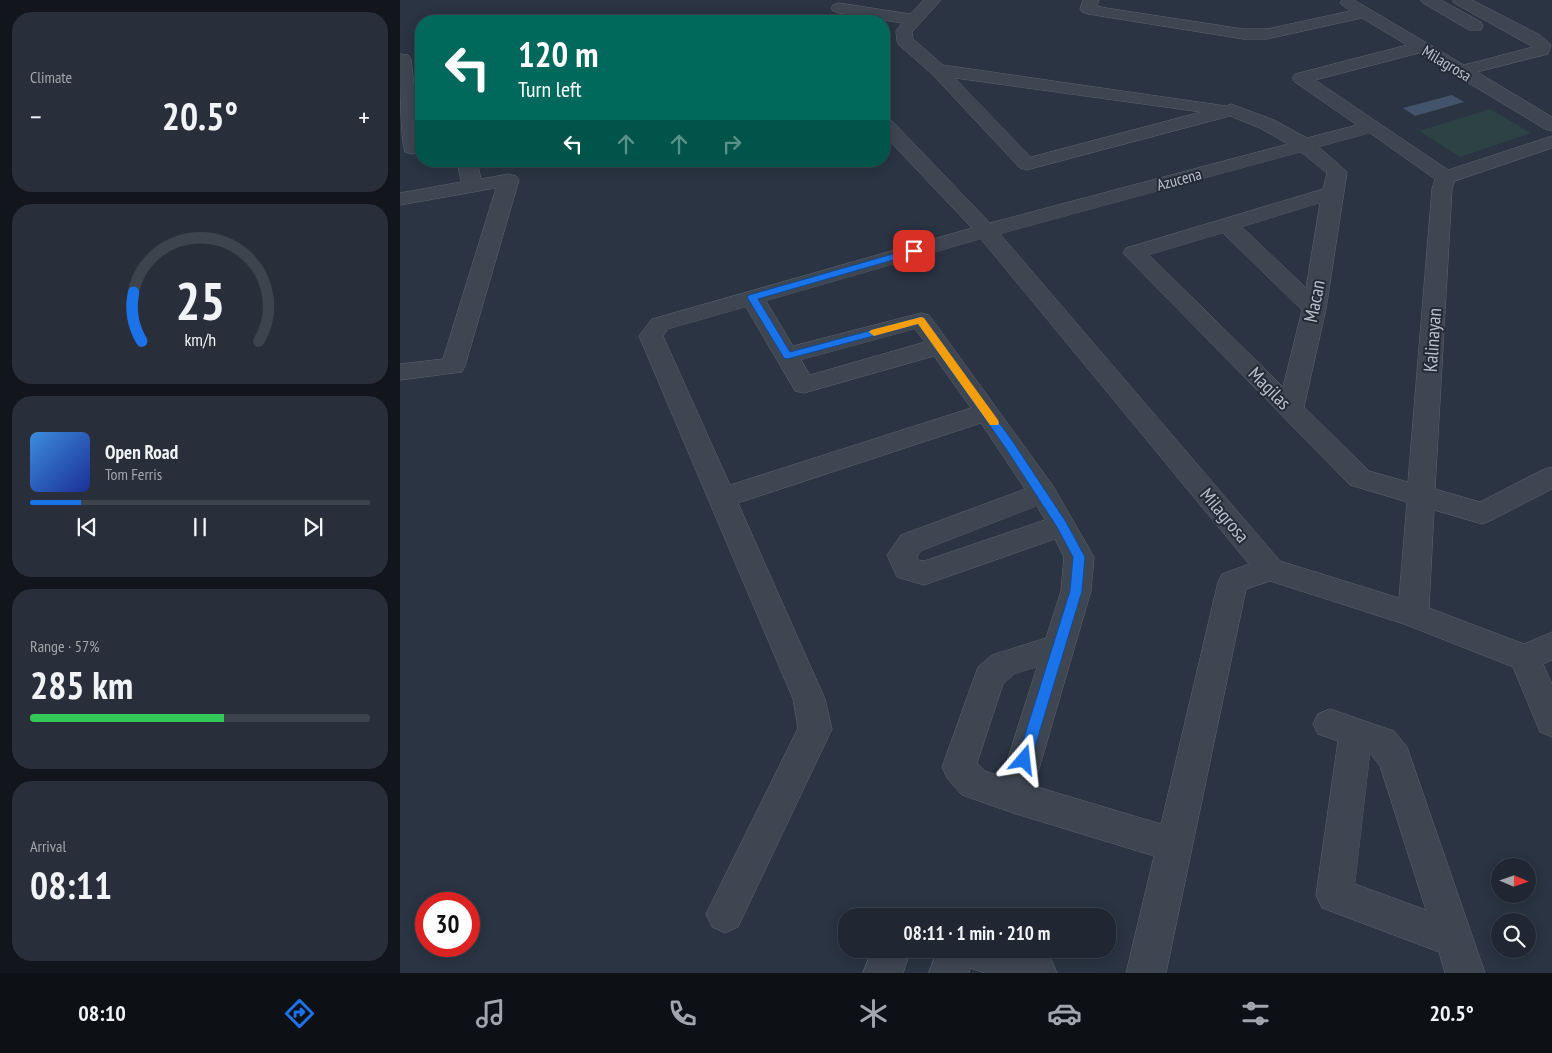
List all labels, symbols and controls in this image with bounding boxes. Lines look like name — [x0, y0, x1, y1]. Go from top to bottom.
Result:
text: 120 m — [518, 31, 599, 77]
icon: left — [435, 35, 500, 100]
street label: Milagrosa — [1419, 41, 1475, 85]
text: Climate — [30, 67, 72, 87]
text: Turn left — [518, 75, 582, 103]
text: 20.5° — [162, 91, 238, 140]
text: − — [30, 98, 42, 135]
text: + — [358, 98, 370, 135]
icon: left — [559, 130, 587, 158]
icon: ahead — [612, 130, 640, 158]
icon: ahead — [665, 130, 693, 158]
icon: right — [718, 130, 746, 158]
street label: Azucena — [1154, 163, 1204, 195]
pin — [893, 230, 935, 272]
icon: arrive — [900, 237, 928, 265]
text: 25 — [175, 267, 225, 334]
street label: Macan — [1298, 278, 1330, 324]
street label: Kalinayan — [1418, 307, 1446, 373]
text: km/h — [184, 328, 216, 351]
street label: Magilas — [1244, 362, 1296, 414]
text: Open Road — [105, 440, 178, 464]
text: Tom Ferris — [105, 464, 162, 484]
street label: Milagrosa — [1195, 483, 1255, 547]
icon: previous — [73, 513, 101, 541]
icon: pause — [186, 513, 214, 541]
icon: next — [299, 513, 327, 541]
text: Range · 57% — [30, 636, 99, 656]
text: 285 km — [30, 660, 133, 709]
position arrow — [997, 733, 1049, 785]
text: Arrival — [30, 836, 66, 856]
north arrow — [1491, 858, 1536, 902]
map controls — [1491, 858, 1536, 958]
text: 08:11 — [30, 860, 112, 909]
speed limit sign: 30 — [415, 892, 480, 957]
button: search — [1491, 913, 1536, 958]
text: 08:11 · 1 min · 210 m — [904, 921, 1050, 945]
icon: directions — [282, 996, 317, 1031]
icon: music — [473, 996, 508, 1031]
icon: phone — [665, 996, 700, 1031]
icon: climate — [856, 996, 891, 1031]
icon: car — [1047, 996, 1082, 1031]
icon: filters — [1238, 996, 1273, 1031]
text: 08:10 — [78, 999, 126, 1027]
text: 20.5° — [1430, 999, 1474, 1027]

